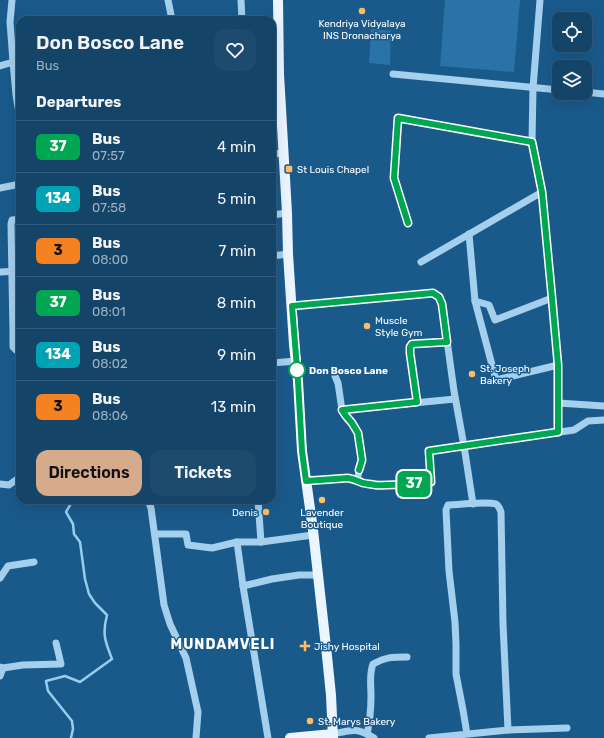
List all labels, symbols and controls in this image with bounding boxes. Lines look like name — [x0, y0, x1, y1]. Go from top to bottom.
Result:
marker: Kendriya Vidyalaya INS Dronacharya — [357, 6, 367, 16]
map controls — [552, 12, 592, 100]
button: locate — [552, 12, 592, 52]
place label: Kendriya Vidyalaya INS Dronacharya — [319, 18, 406, 42]
button: heart — [214, 29, 256, 71]
text: Don Bosco Lane — [36, 31, 184, 54]
text: Bus — [36, 58, 59, 73]
button: layers — [552, 60, 592, 100]
text: Departures — [36, 93, 121, 111]
text: Bus — [92, 130, 120, 148]
text: 37 — [49, 138, 67, 155]
text: 4 min — [217, 138, 256, 156]
text: 07:57 — [92, 148, 125, 163]
marker: St Louis Chapel — [284, 164, 294, 174]
place label: St Louis Chapel — [297, 164, 369, 176]
text: Bus — [92, 182, 120, 200]
text: 134 — [45, 190, 71, 207]
text: 5 min — [217, 190, 256, 208]
text: 07:58 — [92, 200, 126, 215]
text: Bus — [92, 234, 120, 252]
text: 3 — [53, 242, 63, 259]
text: 7 min — [219, 242, 256, 260]
text: 08:00 — [92, 252, 128, 267]
text: Bus — [92, 286, 120, 304]
text: 37 — [49, 294, 67, 311]
text: 8 min — [217, 294, 256, 312]
text: 08:01 — [92, 304, 126, 319]
place label: Muscle Style Gym — [375, 315, 422, 339]
marker: Muscle Style Gym — [362, 321, 372, 331]
text: Bus — [92, 338, 120, 356]
text: 134 — [45, 346, 71, 363]
text: 9 min — [217, 346, 256, 364]
text: 08:02 — [92, 356, 128, 371]
marker: Don Bosco Lane — [288, 361, 306, 379]
place label: St. Joseph Bakery — [480, 363, 530, 387]
place label: Don Bosco Lane — [309, 365, 388, 377]
marker: St. Joseph Bakery — [467, 369, 477, 379]
text: Bus — [92, 390, 120, 408]
text: 3 — [53, 398, 63, 415]
text: 13 min — [211, 398, 256, 416]
text: 08:06 — [92, 408, 128, 423]
button: Directions — [36, 450, 142, 496]
button: Tickets — [150, 450, 256, 496]
line badge: 37 — [396, 471, 432, 497]
text: 37 — [405, 475, 423, 492]
marker: Lavender Boutique — [317, 495, 327, 505]
place label: Denis — [232, 507, 258, 519]
marker: Denis — [261, 507, 271, 517]
place label: Lavender Boutique — [300, 507, 344, 531]
district label: MUNDAMVELI — [171, 636, 275, 653]
marker: Jishy Hospital — [299, 640, 311, 652]
place label: Jishy Hospital — [314, 641, 380, 653]
marker: St. Marys Bakery — [305, 716, 315, 726]
place label: St. Marys Bakery — [318, 716, 396, 728]

